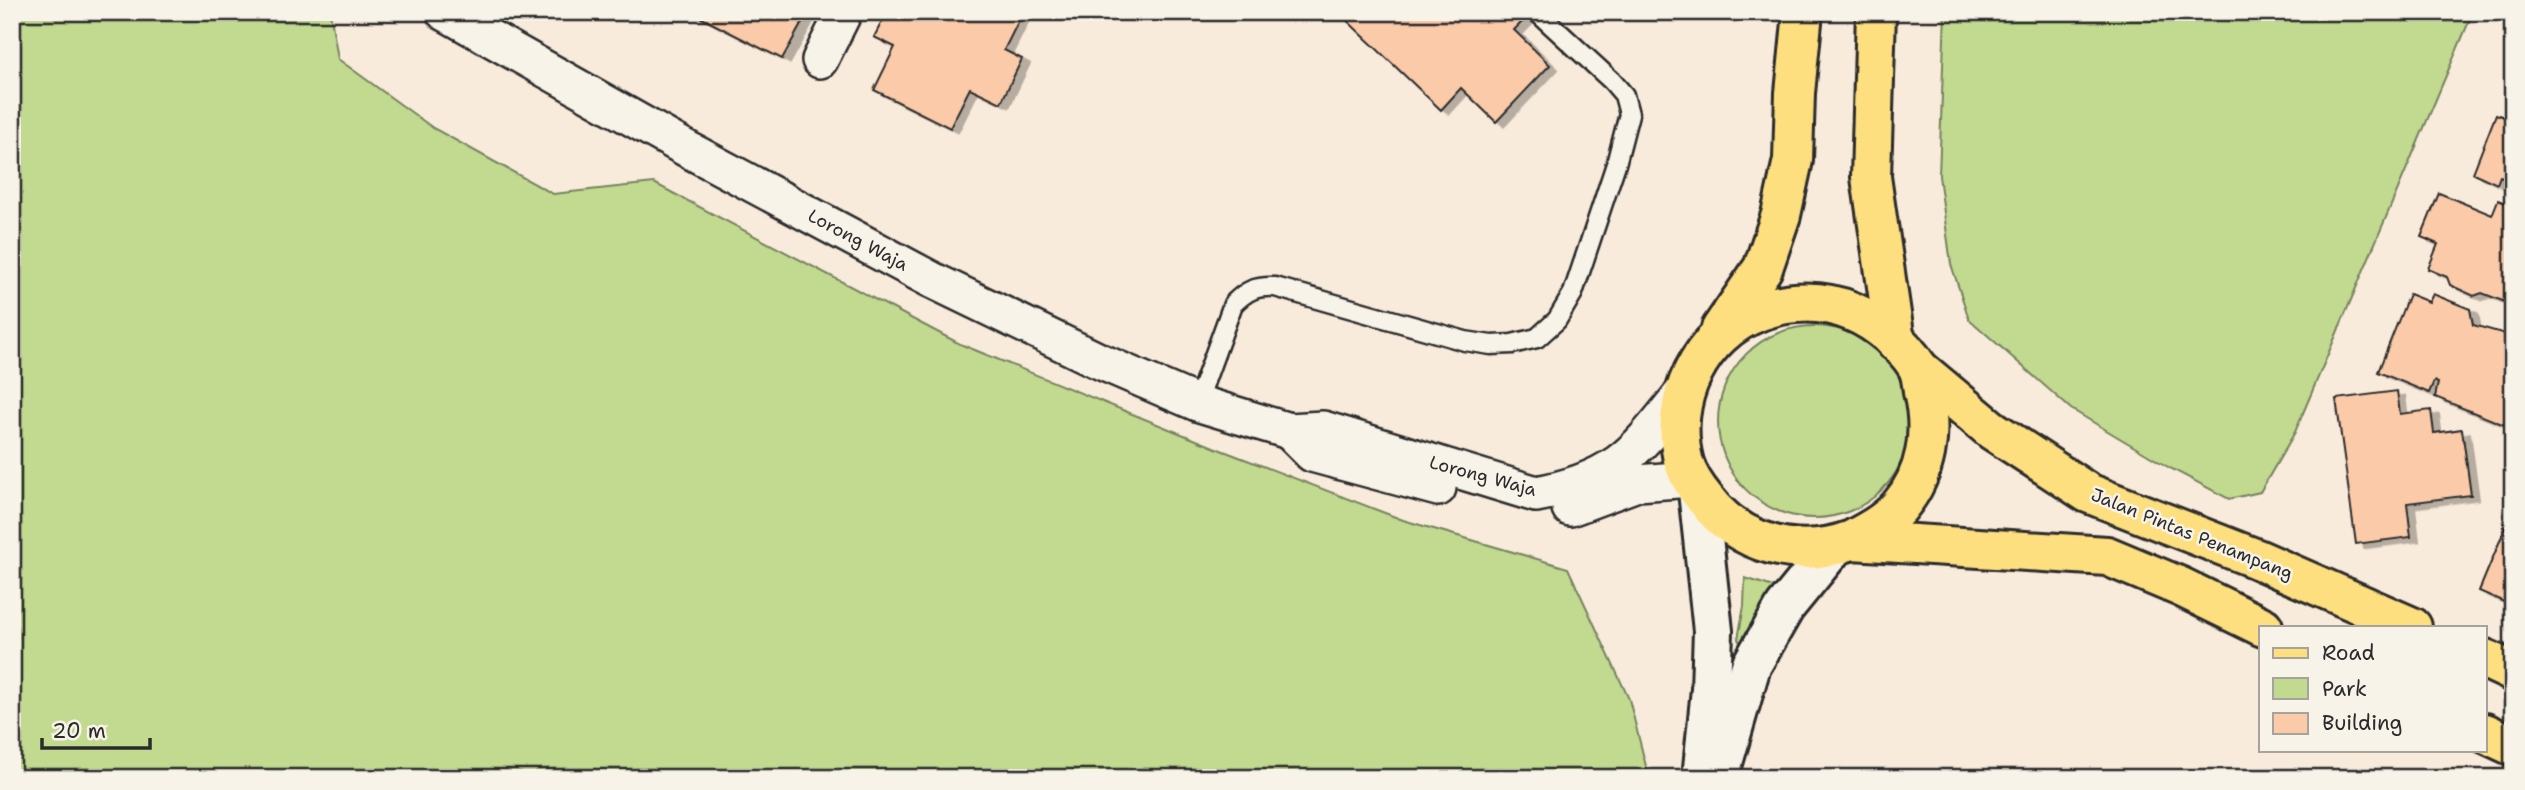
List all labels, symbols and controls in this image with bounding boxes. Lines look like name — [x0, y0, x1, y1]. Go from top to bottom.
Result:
street label: Lorong Waja — [804, 204, 912, 276]
street label: Lorong Waja — [1427, 450, 1539, 502]
street label: Jalan Pintas Penampang — [2087, 482, 2297, 586]
legend — [2259, 626, 2486, 752]
text: Road — [2322, 639, 2375, 667]
text: Park — [2322, 675, 2367, 703]
scale bar — [42, 706, 150, 750]
text: Building — [2322, 709, 2402, 737]
text: 20 m — [52, 717, 106, 745]

